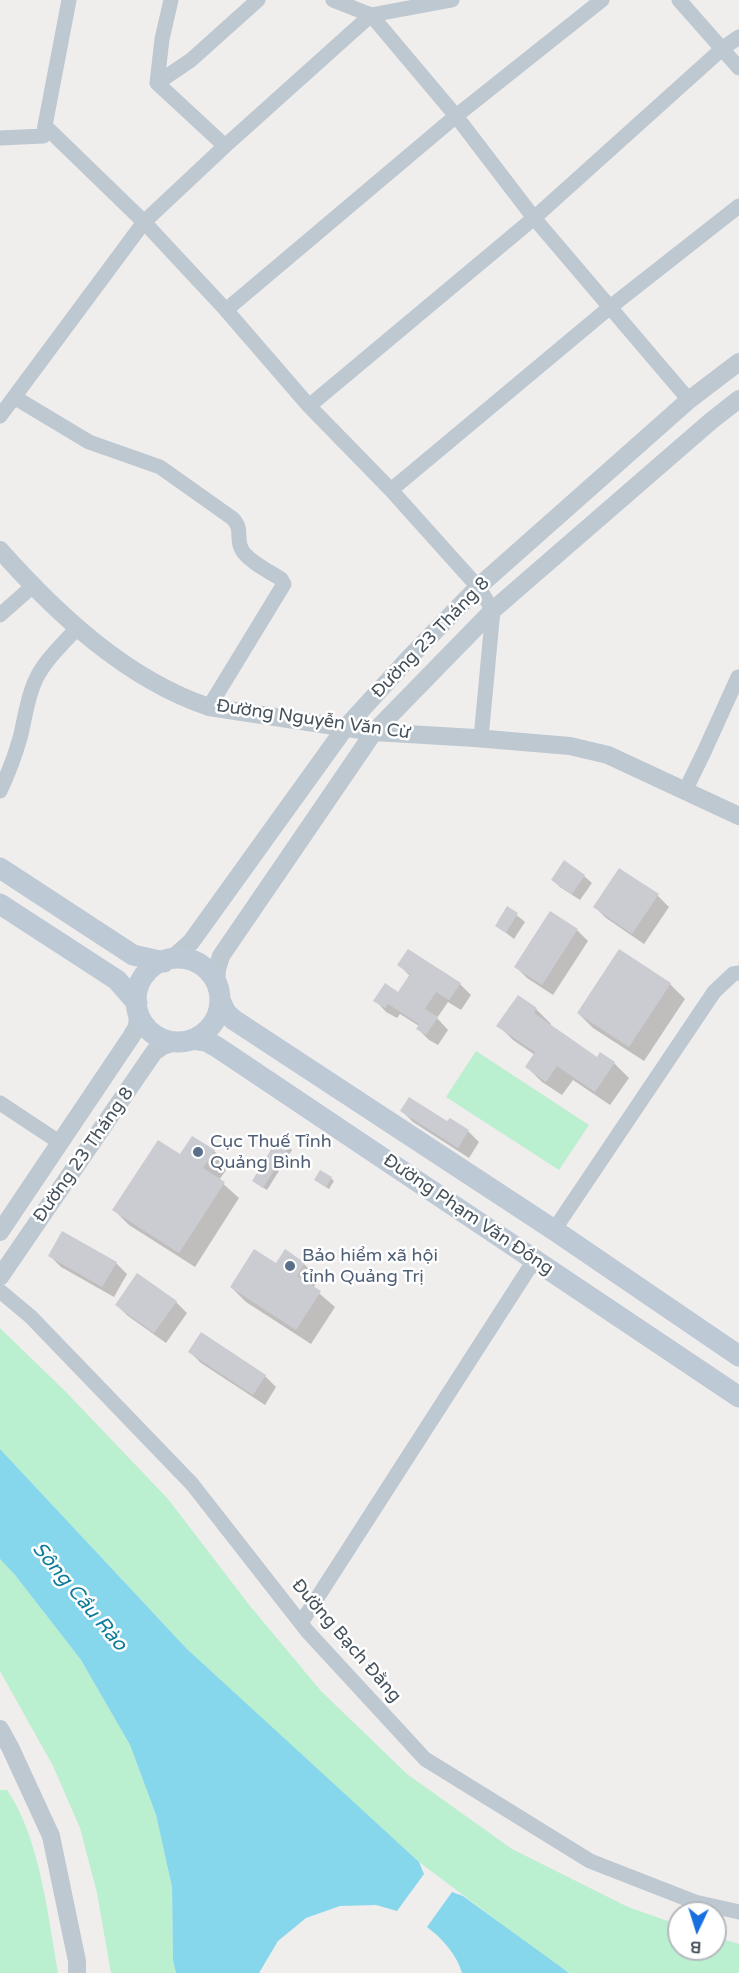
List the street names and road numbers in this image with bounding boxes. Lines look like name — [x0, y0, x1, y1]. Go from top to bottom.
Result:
street label: Đường 23 Tháng 8 — [368, 573, 494, 703]
street label: Đường Nguyễn Văn Cừ — [215, 696, 411, 744]
street label: Đường 23 Tháng 8 — [29, 1083, 139, 1227]
street label: Đường Phạm Văn Đồng — [379, 1150, 557, 1280]
street label: Đường Bạch Đằng — [287, 1575, 405, 1707]

